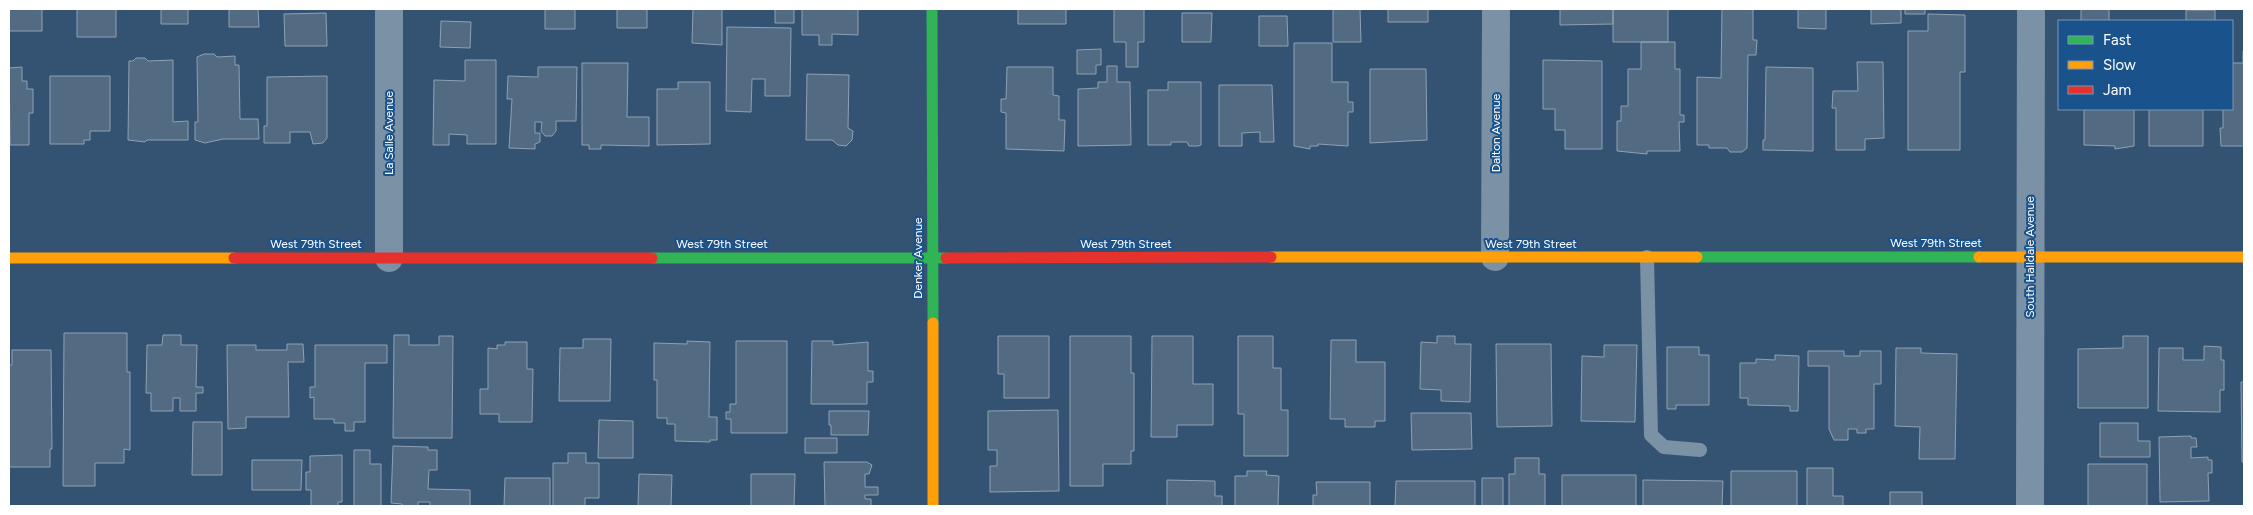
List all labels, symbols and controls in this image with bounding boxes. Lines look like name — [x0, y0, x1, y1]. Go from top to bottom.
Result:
legend — [2058, 20, 2233, 110]
text: Fast — [2103, 31, 2132, 49]
text: Slow — [2103, 56, 2136, 74]
text: Jam — [2103, 81, 2131, 99]
street label: La Salle Avenue — [382, 90, 396, 175]
street label: Dalton Avenue — [1489, 93, 1503, 172]
street label: South Halldale Avenue — [2023, 196, 2037, 318]
street label: Denker Avenue — [911, 217, 925, 299]
street label: West 79th Street — [1890, 236, 1982, 250]
street label: West 79th Street — [270, 237, 362, 251]
street label: West 79th Street — [676, 237, 768, 251]
street label: West 79th Street — [1080, 237, 1172, 251]
street label: West 79th Street — [1485, 237, 1577, 251]

